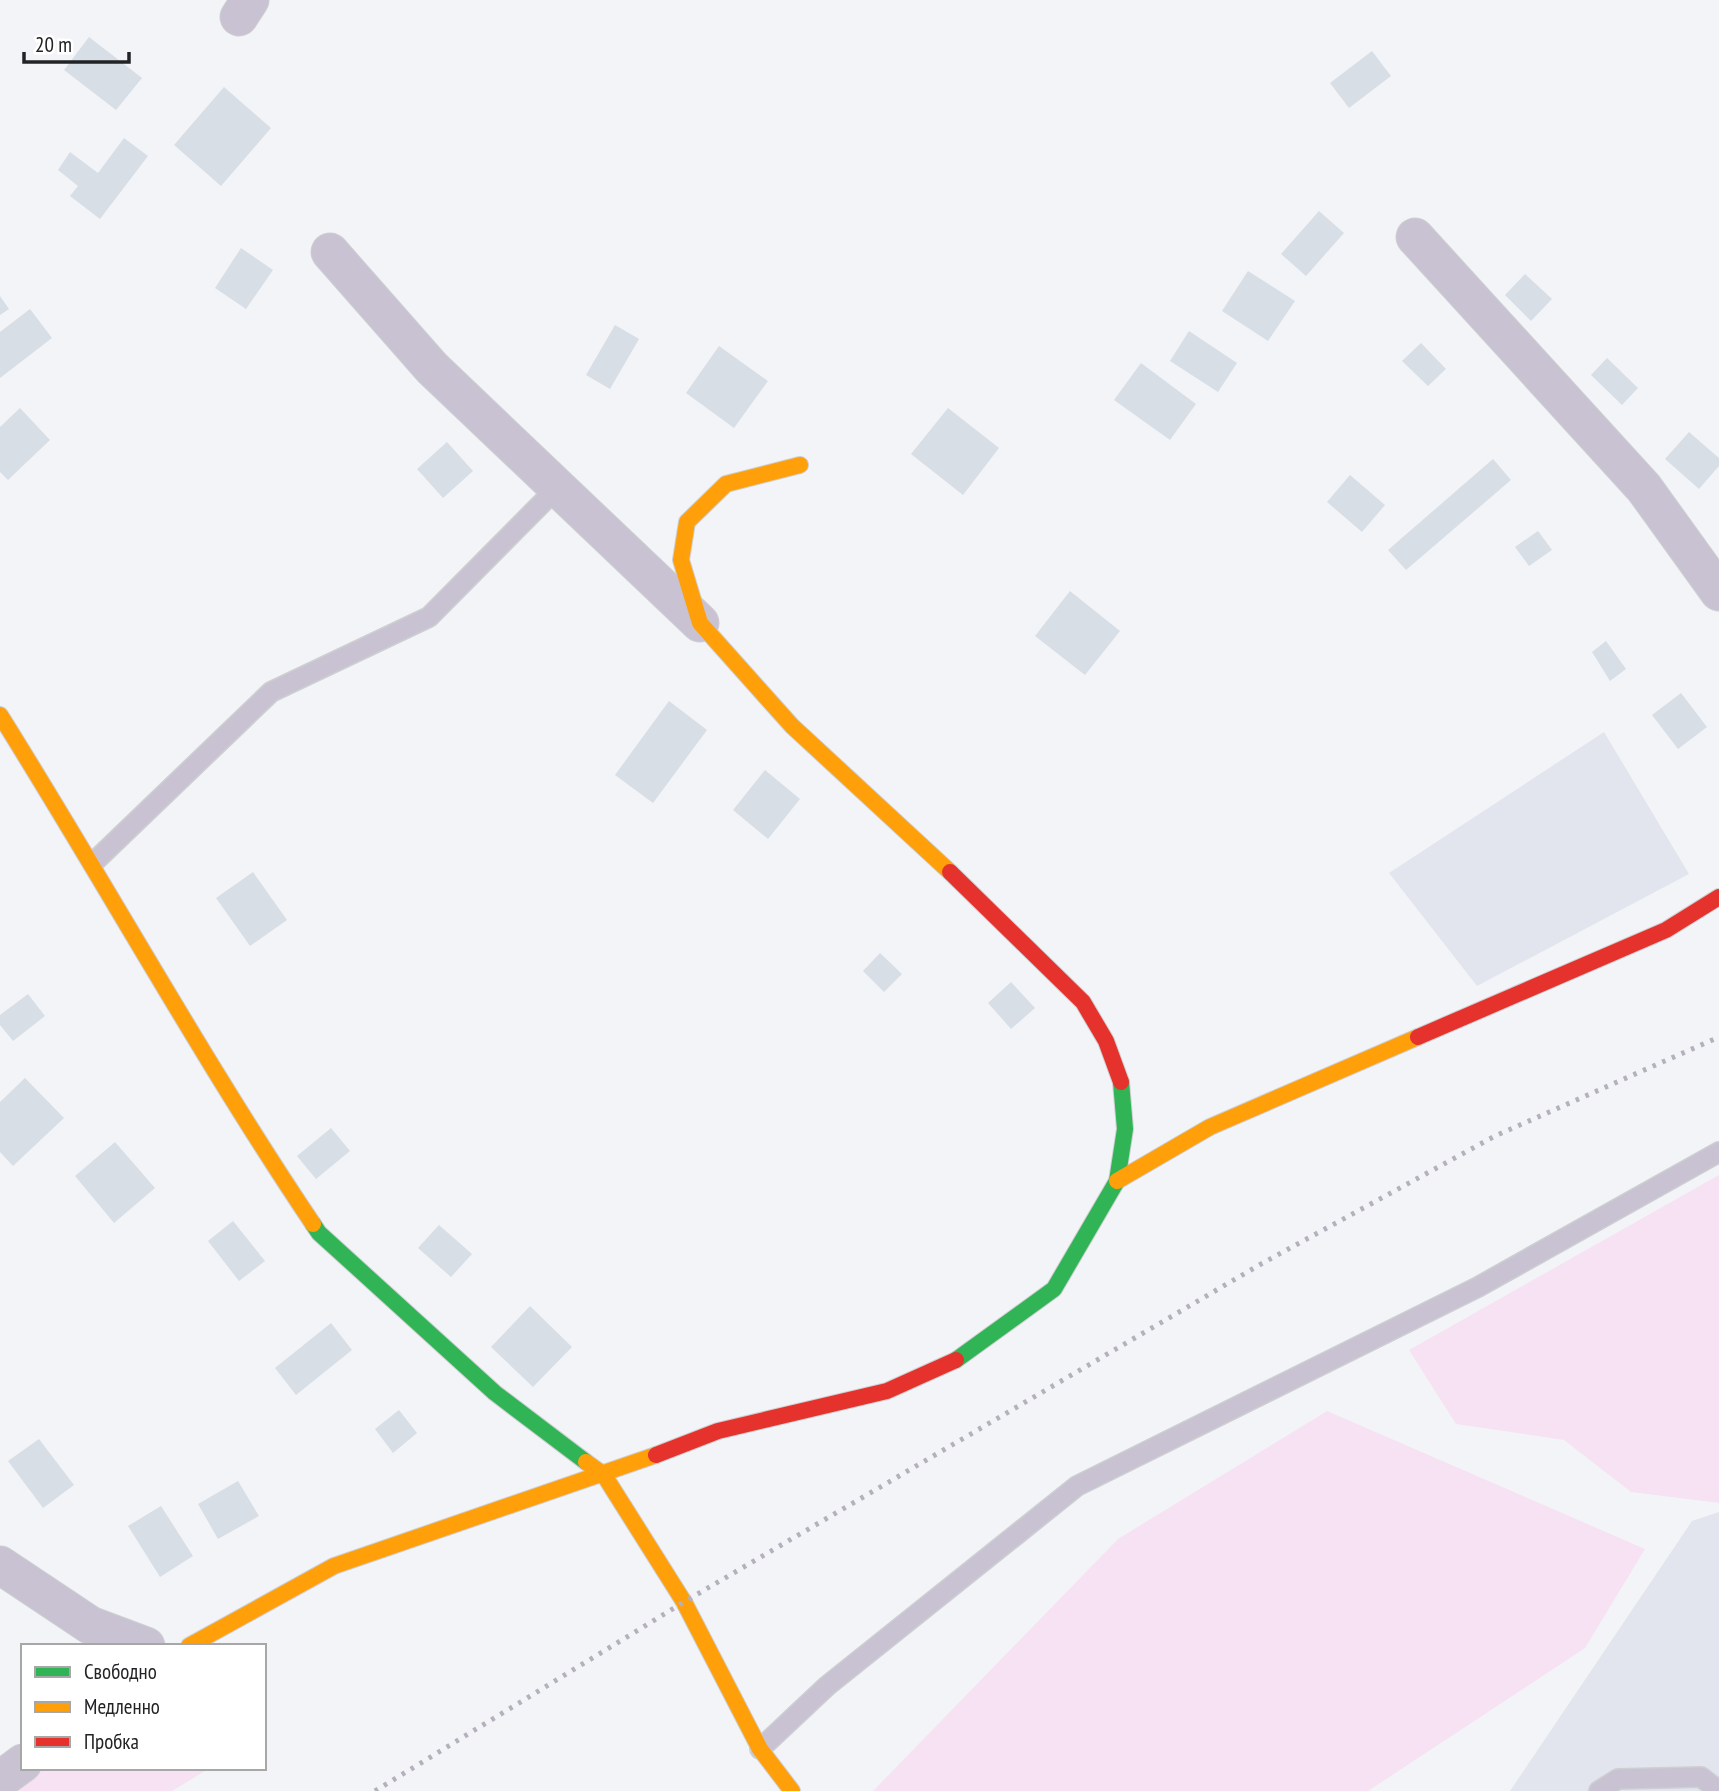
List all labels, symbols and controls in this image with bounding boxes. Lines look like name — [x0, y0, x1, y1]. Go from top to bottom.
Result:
scale bar — [24, 21, 130, 65]
text: 20 m — [35, 31, 72, 58]
legend — [21, 1644, 266, 1770]
text: Свободно — [84, 1658, 157, 1685]
text: Медленно — [84, 1693, 160, 1720]
text: Пробка — [84, 1728, 139, 1755]

